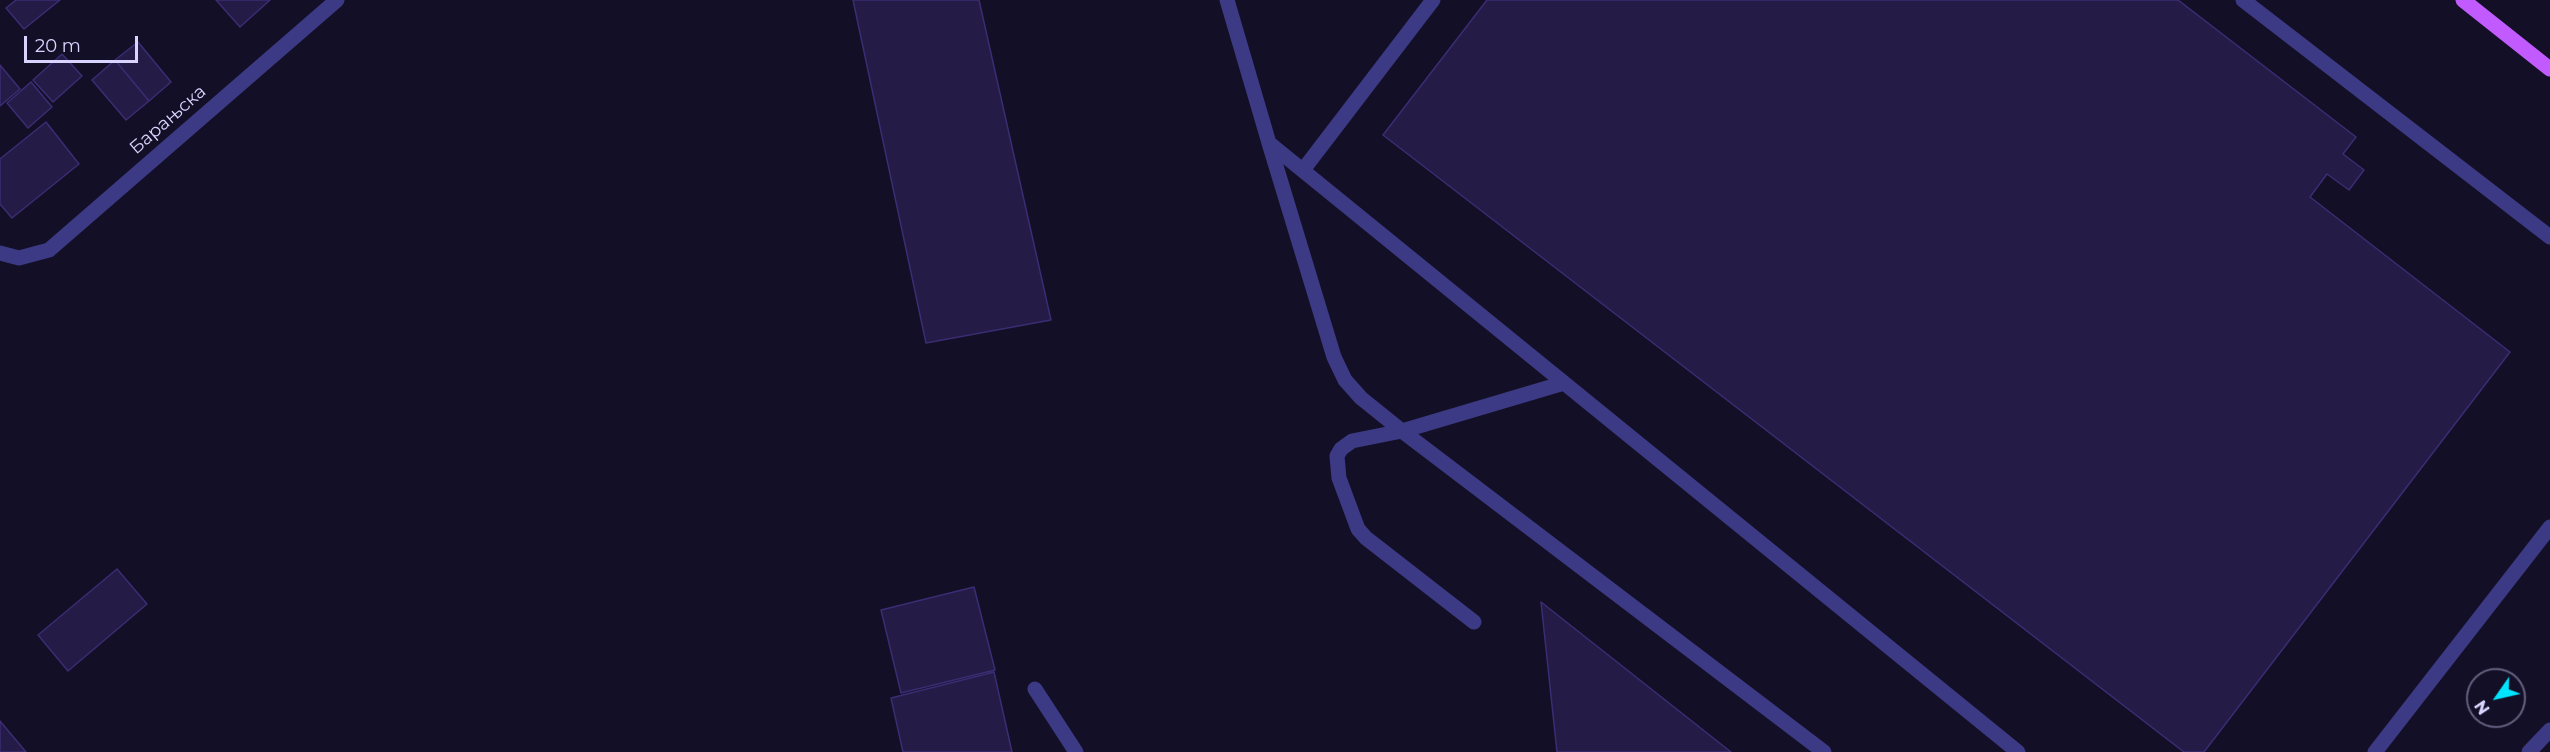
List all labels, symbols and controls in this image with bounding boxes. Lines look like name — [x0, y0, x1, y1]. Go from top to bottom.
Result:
scale bar — [27, 24, 141, 62]
text: 20 m — [35, 35, 81, 57]
street label: Барањска — [125, 81, 211, 159]
north arrow — [2466, 668, 2526, 728]
text: N — [2471, 697, 2494, 718]

